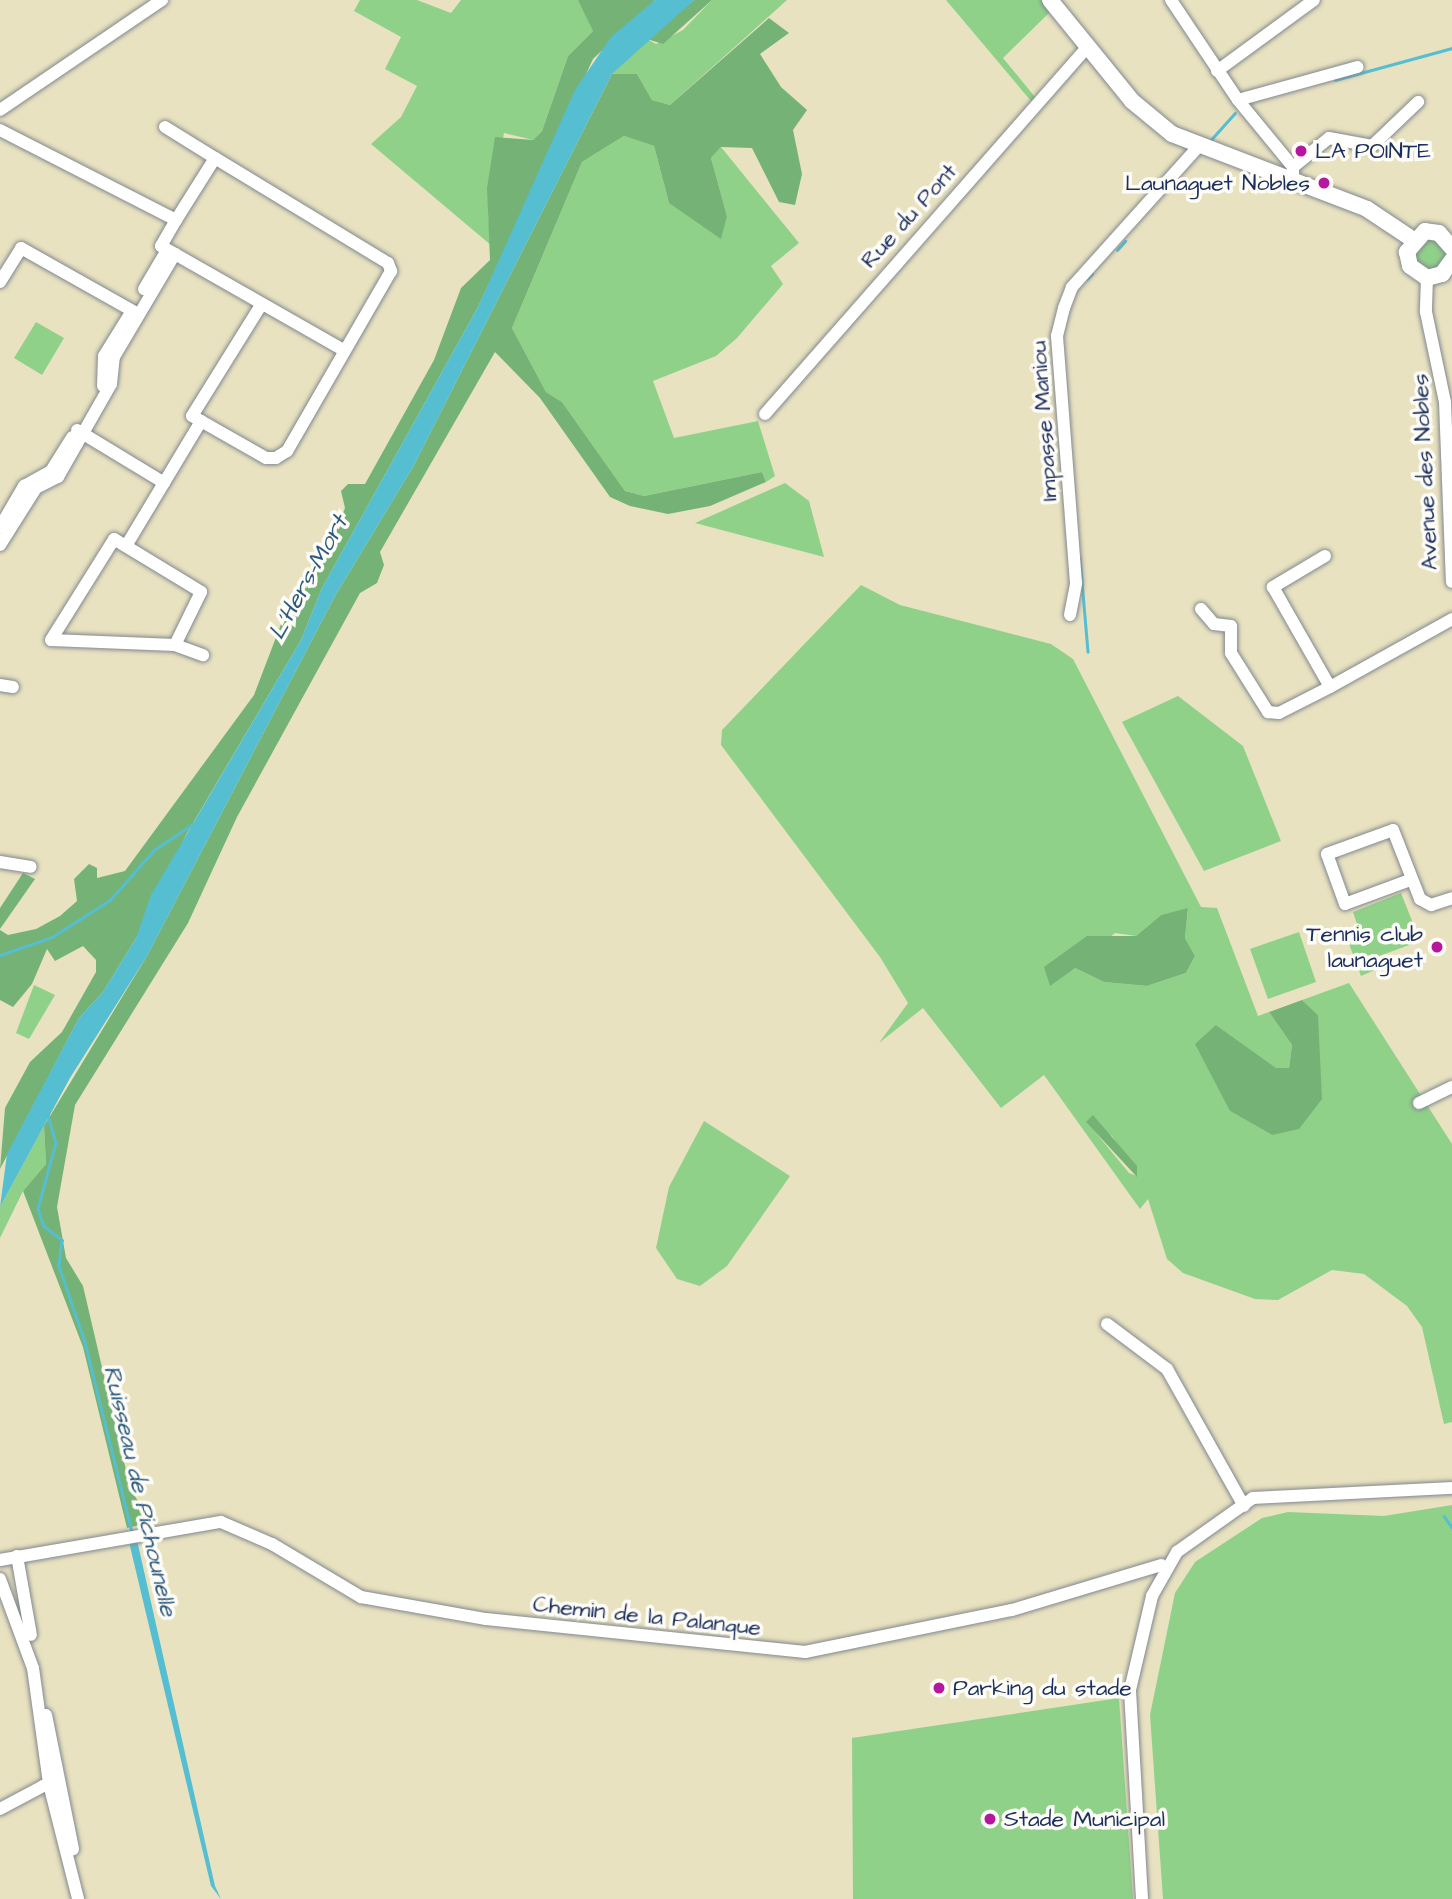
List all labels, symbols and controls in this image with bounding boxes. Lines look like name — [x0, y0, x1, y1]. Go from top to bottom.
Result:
place label: LA POINTE — [1315, 137, 1431, 165]
marker: LA POINTE — [1293, 143, 1309, 159]
street label: Rue du Pont — [855, 158, 963, 274]
place label: Launaguet Nobles — [1125, 169, 1310, 197]
marker: Launaguet Nobles — [1316, 175, 1332, 191]
street label: Impasse Maniou — [1025, 340, 1063, 502]
street label: Avenue des Nobles — [1406, 373, 1444, 571]
water label: L'Hers-Mort — [263, 511, 355, 645]
place label: Tennis club launaguet — [1306, 920, 1423, 974]
marker: Tennis club launaguet — [1429, 939, 1445, 955]
water label: Ruisseau de Pichounelle — [96, 1363, 182, 1619]
street label: Chemin de la Palanque — [532, 1590, 762, 1642]
place label: Parking du stade — [953, 1674, 1132, 1702]
marker: Parking du stade — [931, 1680, 947, 1696]
place label: Stade Municipal — [1004, 1805, 1165, 1833]
marker: Stade Municipal — [982, 1811, 998, 1827]

